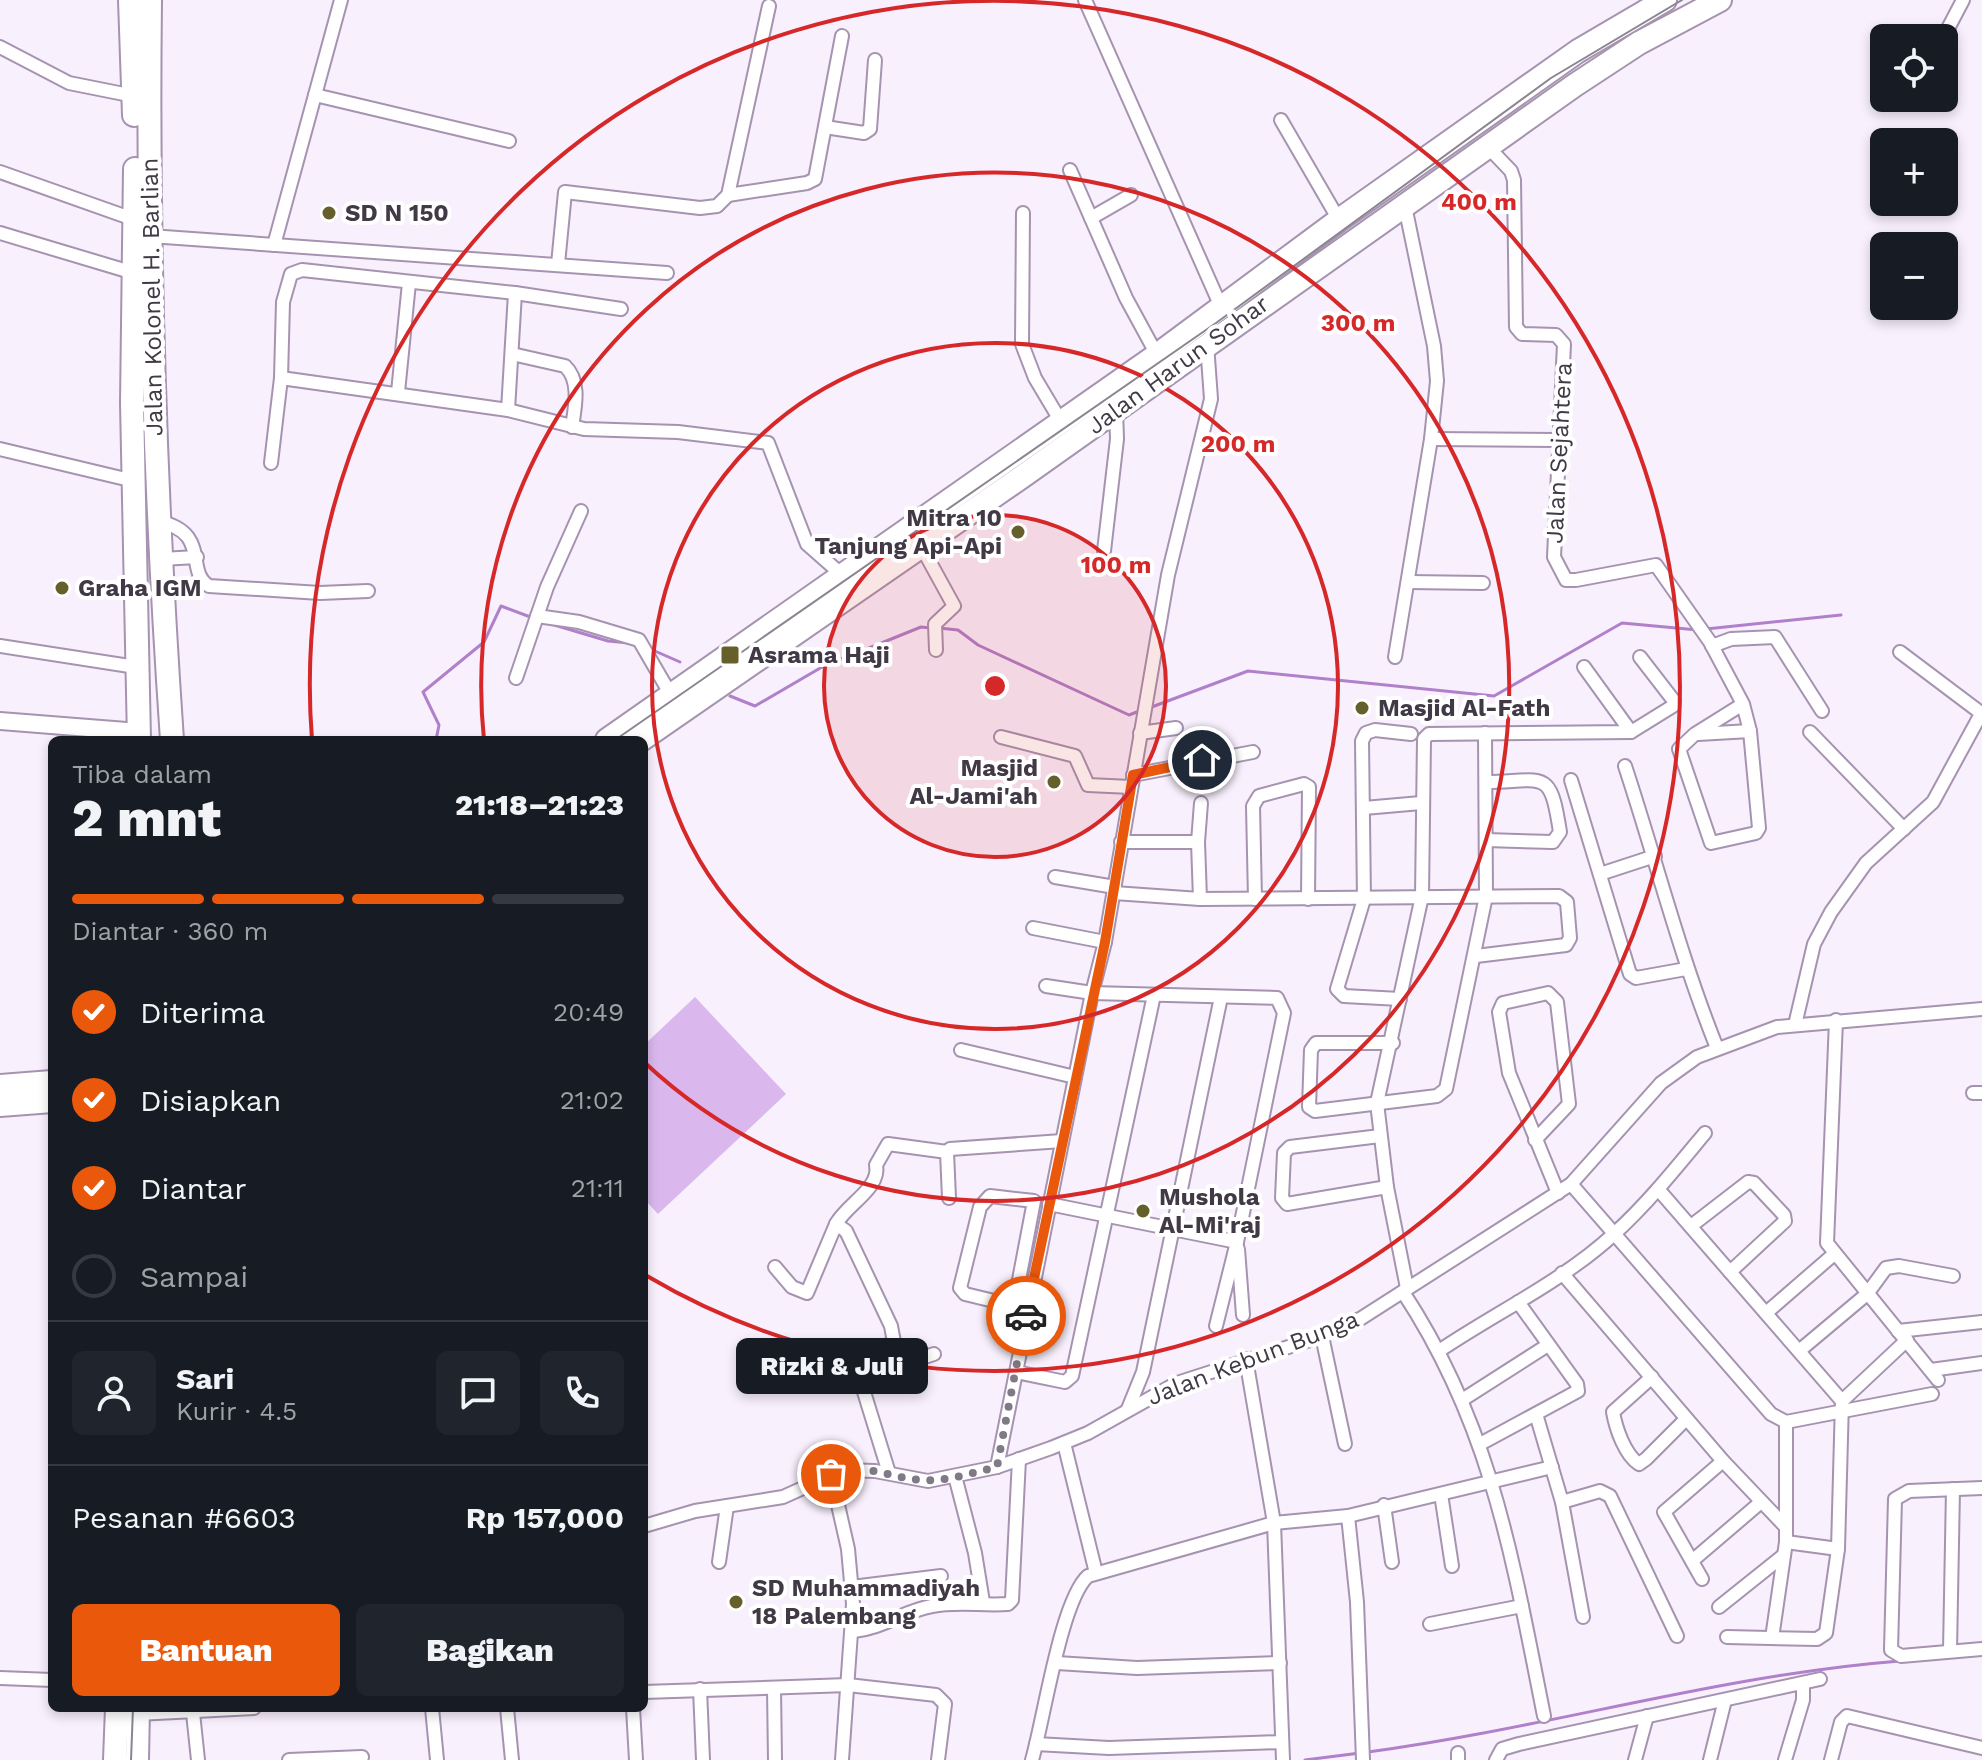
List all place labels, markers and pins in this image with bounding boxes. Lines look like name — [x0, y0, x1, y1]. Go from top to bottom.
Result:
place label: SD N 150 — [345, 199, 449, 227]
marker: SD N 150 — [320, 204, 338, 222]
place label: Mitra 10 Tanjung Api-Api — [814, 504, 1002, 560]
marker: Mitra 10 Tanjung Api-Api — [1009, 523, 1027, 541]
place label: Graha IGM — [78, 574, 202, 602]
marker: Graha IGM — [53, 579, 71, 597]
place label: Asrama Haji — [748, 641, 890, 669]
marker: Asrama Haji — [719, 644, 741, 666]
centre of rings — [981, 672, 1009, 700]
place label: Masjid Al-Fath — [1378, 694, 1550, 722]
marker: Masjid Al-Fath — [1353, 699, 1371, 717]
pin — [1168, 726, 1236, 794]
place label: Masjid Al-Jami'ah — [909, 754, 1038, 810]
marker: Masjid Al-Jami'ah — [1045, 773, 1063, 791]
place label: Mushola Al-Mi'raj — [1159, 1183, 1261, 1239]
marker: Mushola Al-Mi'raj — [1134, 1202, 1152, 1220]
callout: Rizki & Juli — [735, 1338, 927, 1394]
pin — [797, 1440, 865, 1508]
place label: SD Muhammadiyah 18 Palembang — [752, 1574, 980, 1630]
marker: SD Muhammadiyah 18 Palembang — [727, 1593, 745, 1611]

